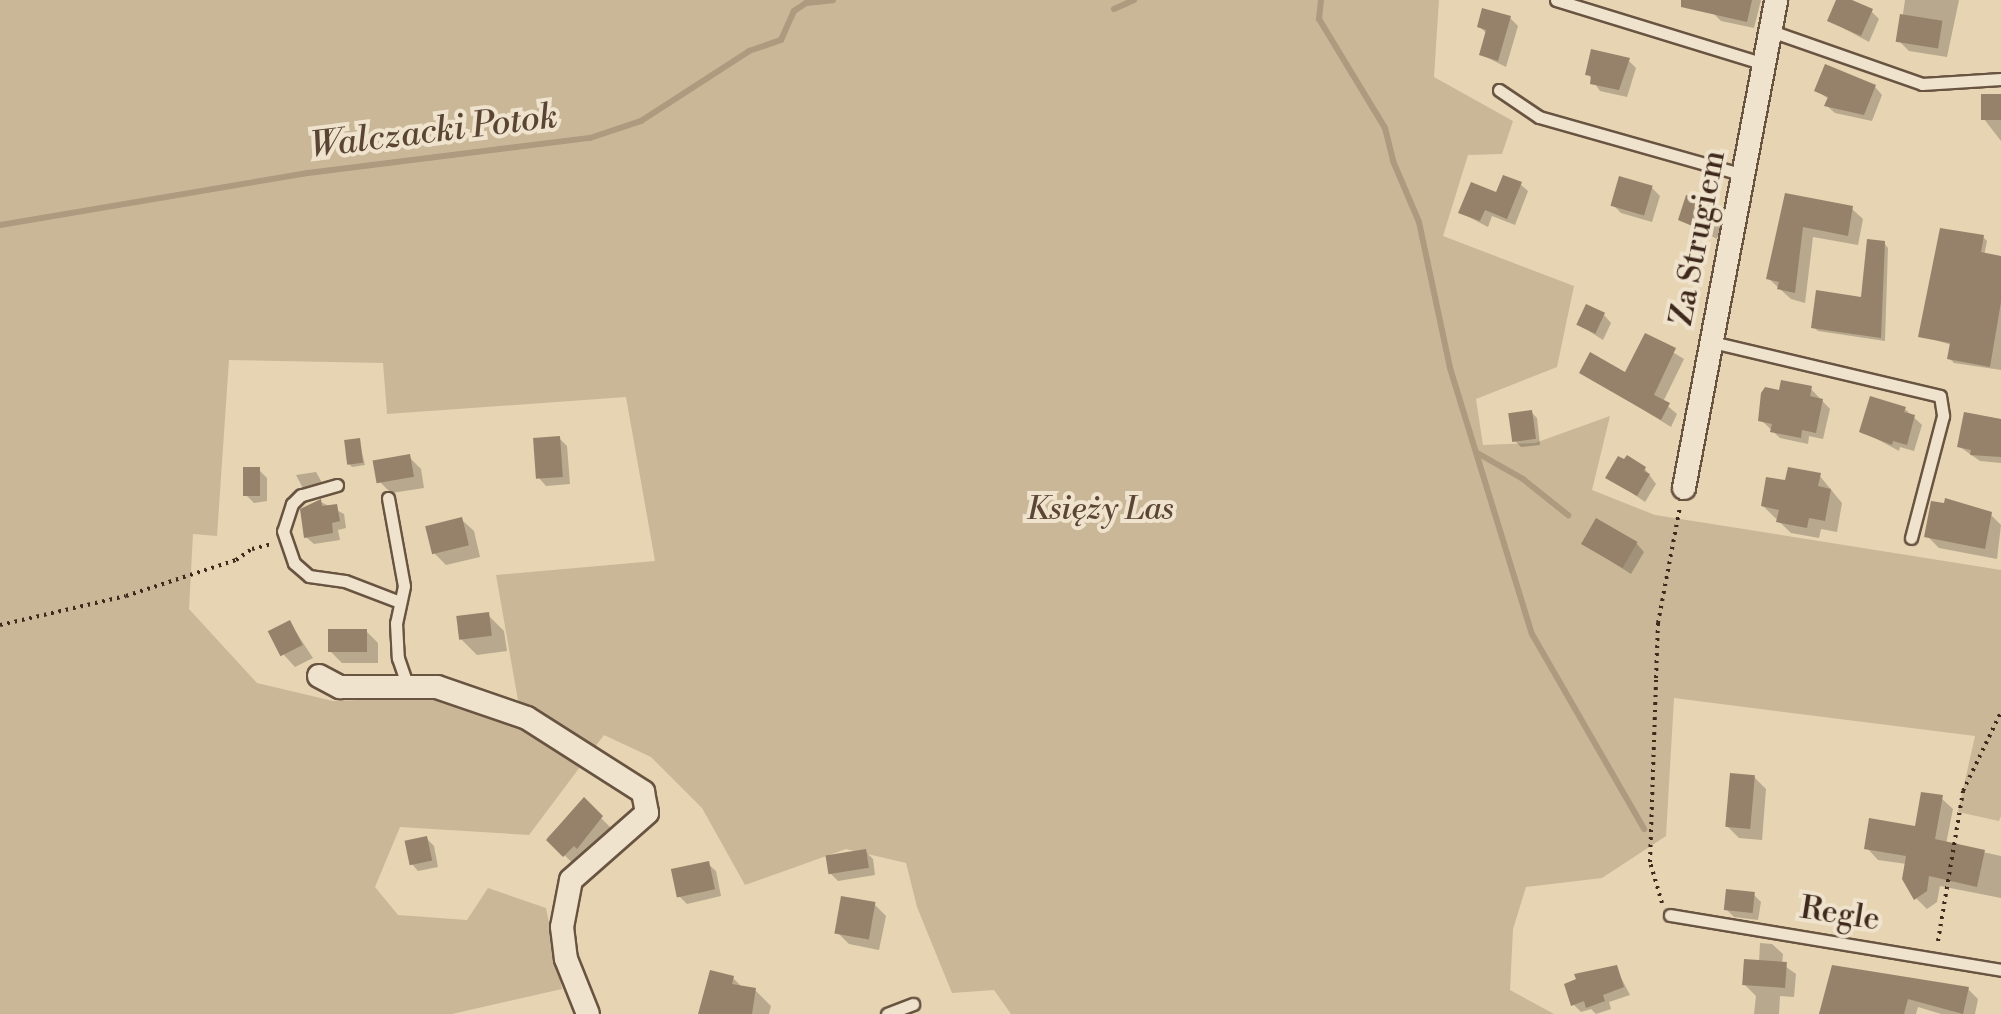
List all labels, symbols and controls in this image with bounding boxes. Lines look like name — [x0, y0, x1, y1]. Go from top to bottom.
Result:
water label: Walczacki Potok — [308, 96, 560, 168]
street label: Za Strugiem — [1662, 147, 1734, 329]
park label: Księży Las — [1026, 490, 1174, 528]
street label: Regle — [1797, 889, 1883, 939]

